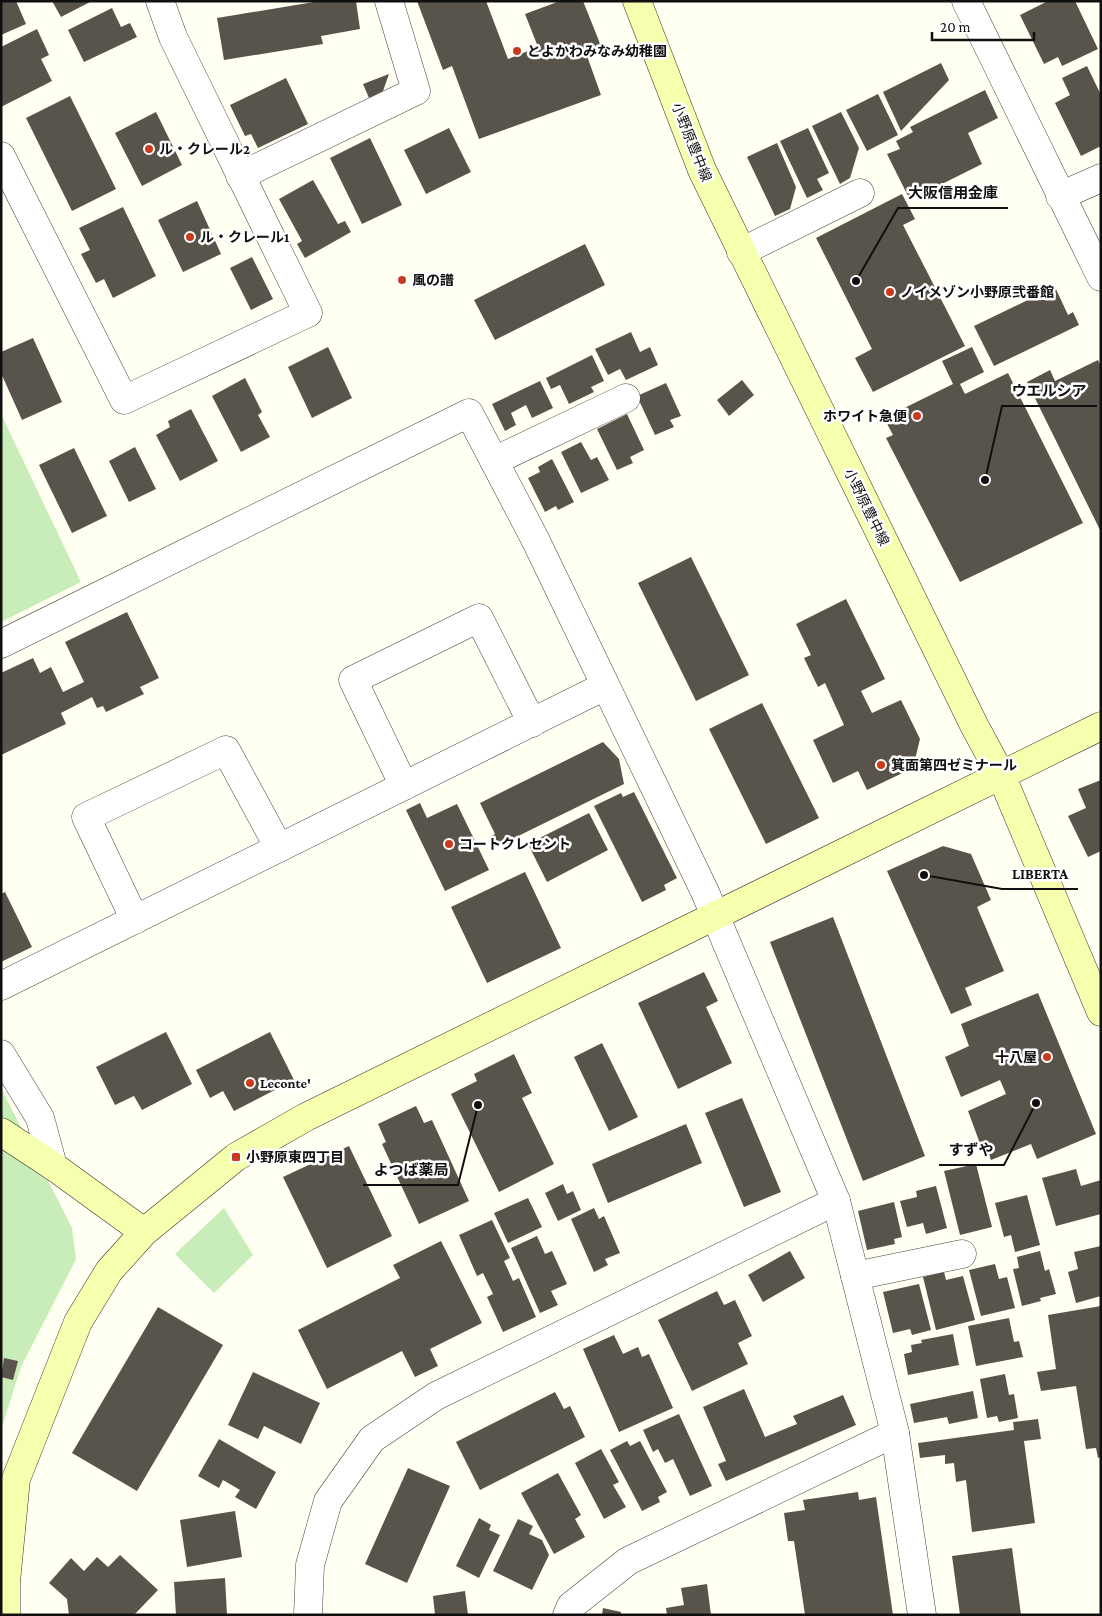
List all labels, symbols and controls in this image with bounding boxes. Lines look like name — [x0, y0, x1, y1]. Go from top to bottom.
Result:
scale bar — [932, 10, 1034, 42]
text: 20 m — [940, 19, 971, 35]
place label: とよかわみなみ幼稚園 — [527, 43, 667, 59]
marker: とよかわみなみ幼稚園 — [511, 45, 523, 57]
street label: 小野原豊中線 — [669, 100, 715, 184]
place label: ル・クレール2 — [159, 141, 250, 157]
marker: ル・クレール2 — [143, 143, 155, 155]
callout: 大阪信用金庫 — [898, 178, 1008, 208]
text: 大阪信用金庫 — [908, 185, 998, 201]
place label: ル・クレール1 — [200, 229, 289, 245]
marker: ル・クレール1 — [184, 231, 196, 243]
place label: 風の譜 — [412, 272, 454, 288]
marker: 風の譜 — [396, 274, 408, 286]
place label: ノイメゾン小野原弐番館 — [900, 284, 1054, 300]
marker: ノイメゾン小野原弐番館 — [884, 286, 896, 298]
callout: ウエルシア — [1002, 376, 1097, 406]
text: ウエルシア — [1011, 383, 1087, 399]
place label: ホワイト急便 — [823, 408, 907, 424]
marker: ホワイト急便 — [911, 410, 923, 422]
street label: 小野原豊中線 — [841, 466, 893, 548]
place label: 箕面第四ゼミナール — [891, 757, 1017, 773]
marker: 箕面第四ゼミナール — [875, 759, 887, 771]
place label: コートクレセント — [459, 836, 571, 852]
marker: コートクレセント — [443, 838, 455, 850]
callout: LIBERTA — [1002, 859, 1078, 889]
text: LIBERTA — [1012, 866, 1069, 882]
place label: 十八屋 — [995, 1049, 1037, 1065]
marker: 十八屋 — [1041, 1051, 1053, 1063]
place label: Leconte' — [260, 1075, 311, 1091]
marker: Leconte' — [244, 1077, 256, 1089]
callout: すずや — [939, 1135, 1004, 1165]
text: すずや — [948, 1142, 994, 1158]
place label: 小野原東四丁目 — [246, 1149, 344, 1165]
marker: 小野原東四丁目 — [230, 1151, 242, 1163]
callout: よつば薬局 — [363, 1155, 458, 1185]
text: よつば薬局 — [373, 1162, 449, 1178]

